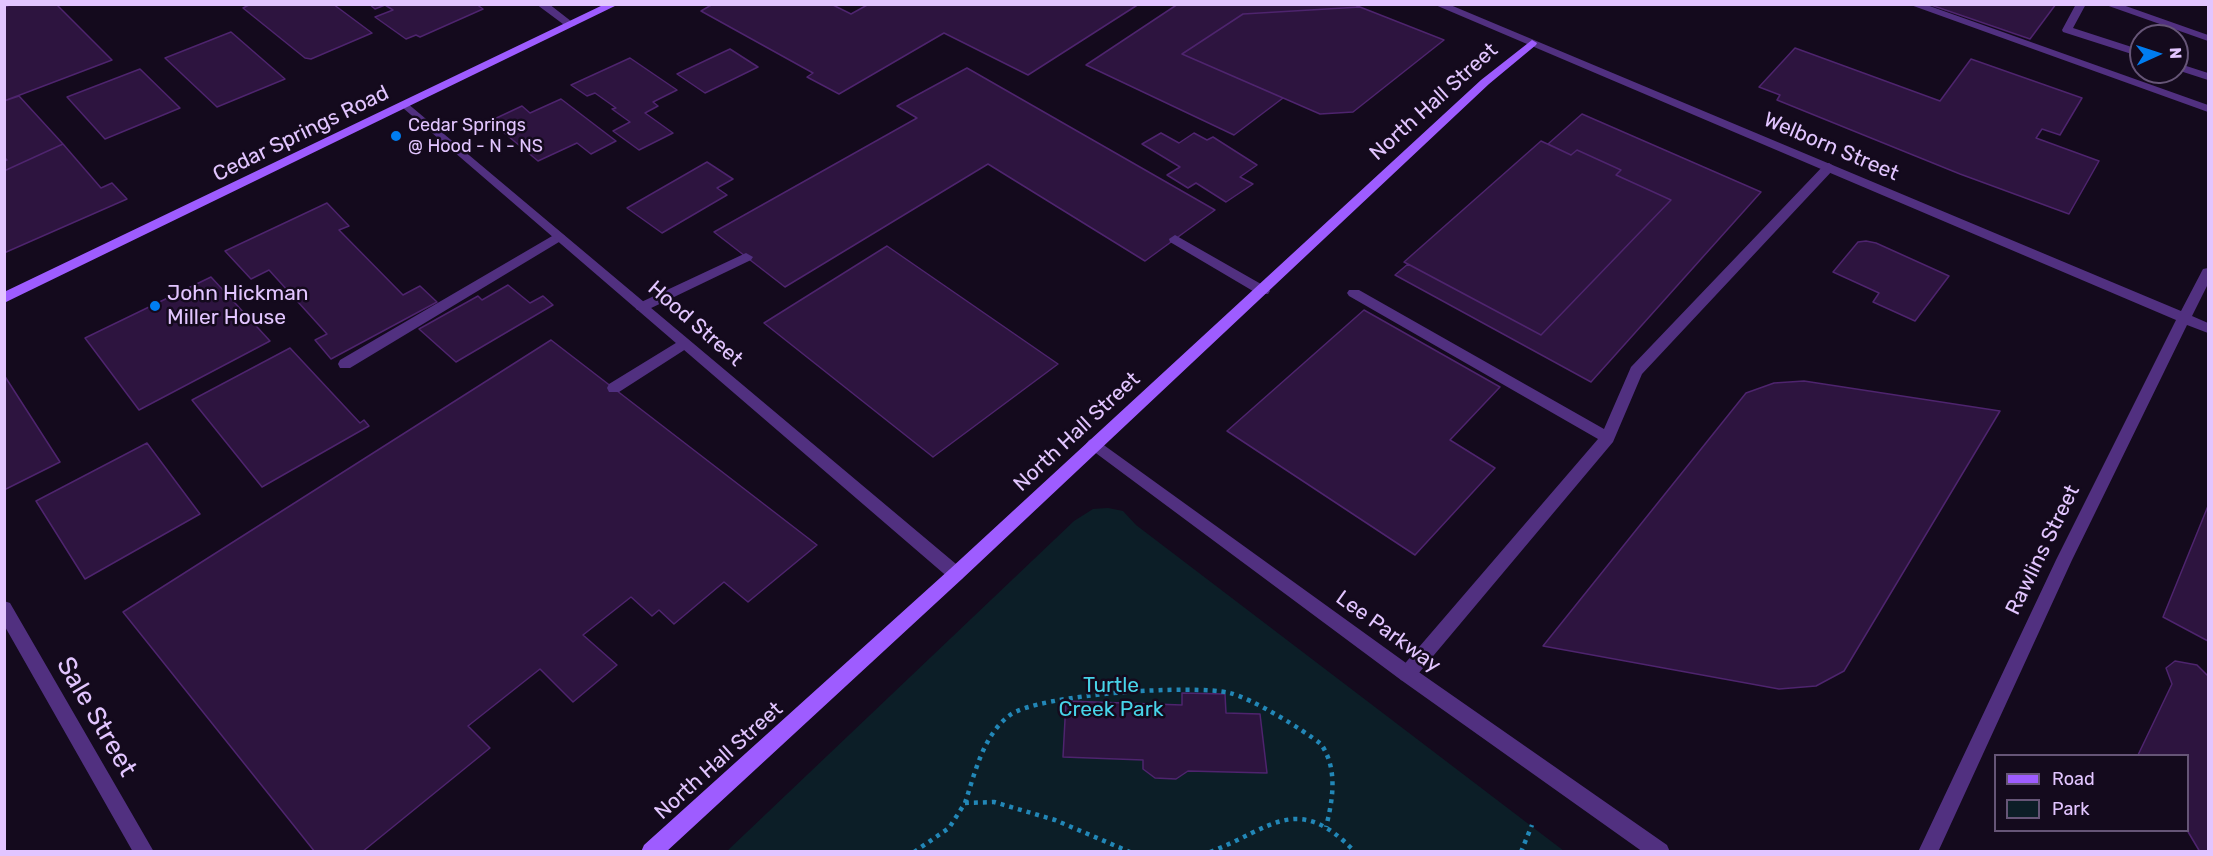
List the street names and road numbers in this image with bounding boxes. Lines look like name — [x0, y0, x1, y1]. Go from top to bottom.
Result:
street label: North Hall Street — [1365, 38, 1503, 166]
street label: Cedar Springs Road — [209, 80, 393, 188]
street label: Welborn Street — [1760, 107, 1902, 187]
street label: Hood Street — [642, 276, 748, 372]
street label: North Hall Street — [1009, 367, 1145, 497]
street label: Rawlins Street — [2001, 481, 2085, 619]
street label: Lee Parkway — [1331, 586, 1445, 678]
street label: Sale Street — [49, 652, 143, 782]
street label: North Hall Street — [650, 697, 788, 825]

